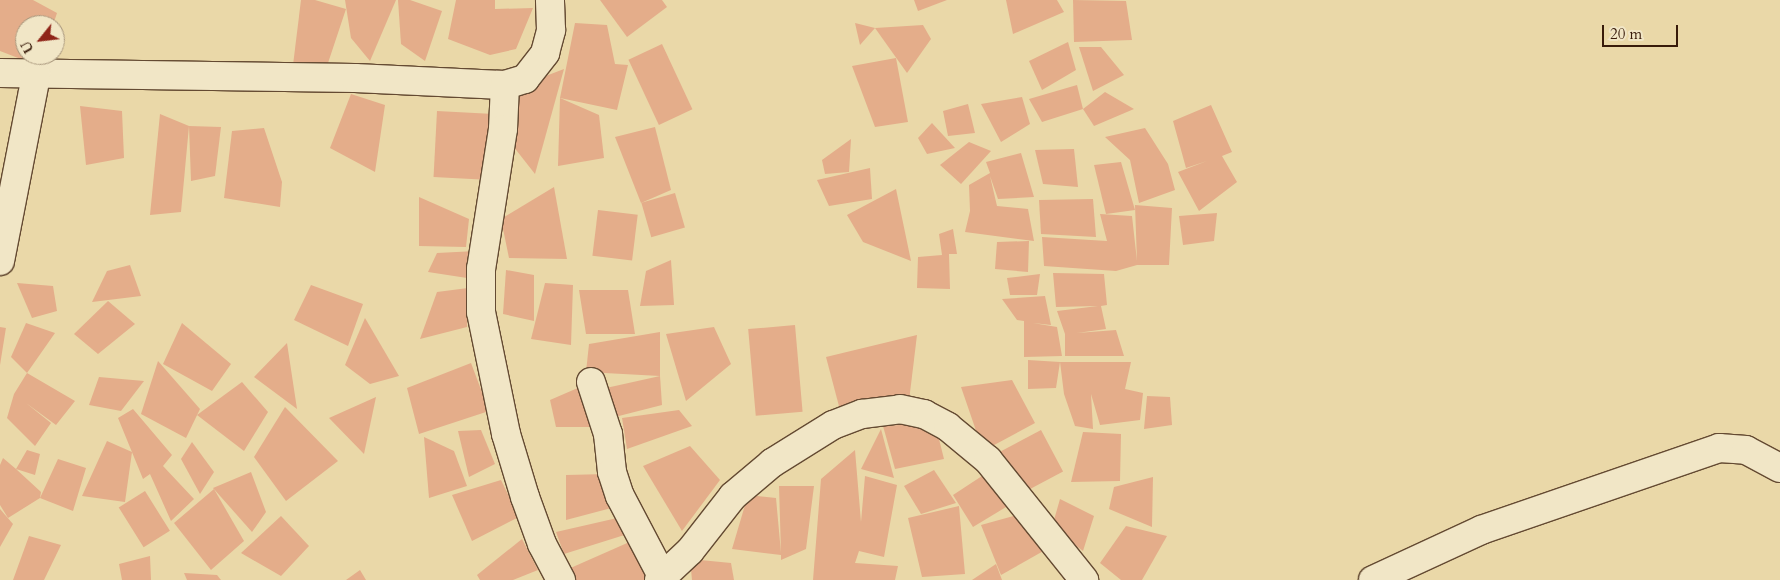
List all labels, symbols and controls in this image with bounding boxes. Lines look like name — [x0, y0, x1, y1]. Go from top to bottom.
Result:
north arrow — [15, 15, 65, 65]
scale bar — [1605, 15, 1681, 47]
text: 20 m — [1610, 24, 1642, 44]
text: U — [16, 37, 38, 57]

